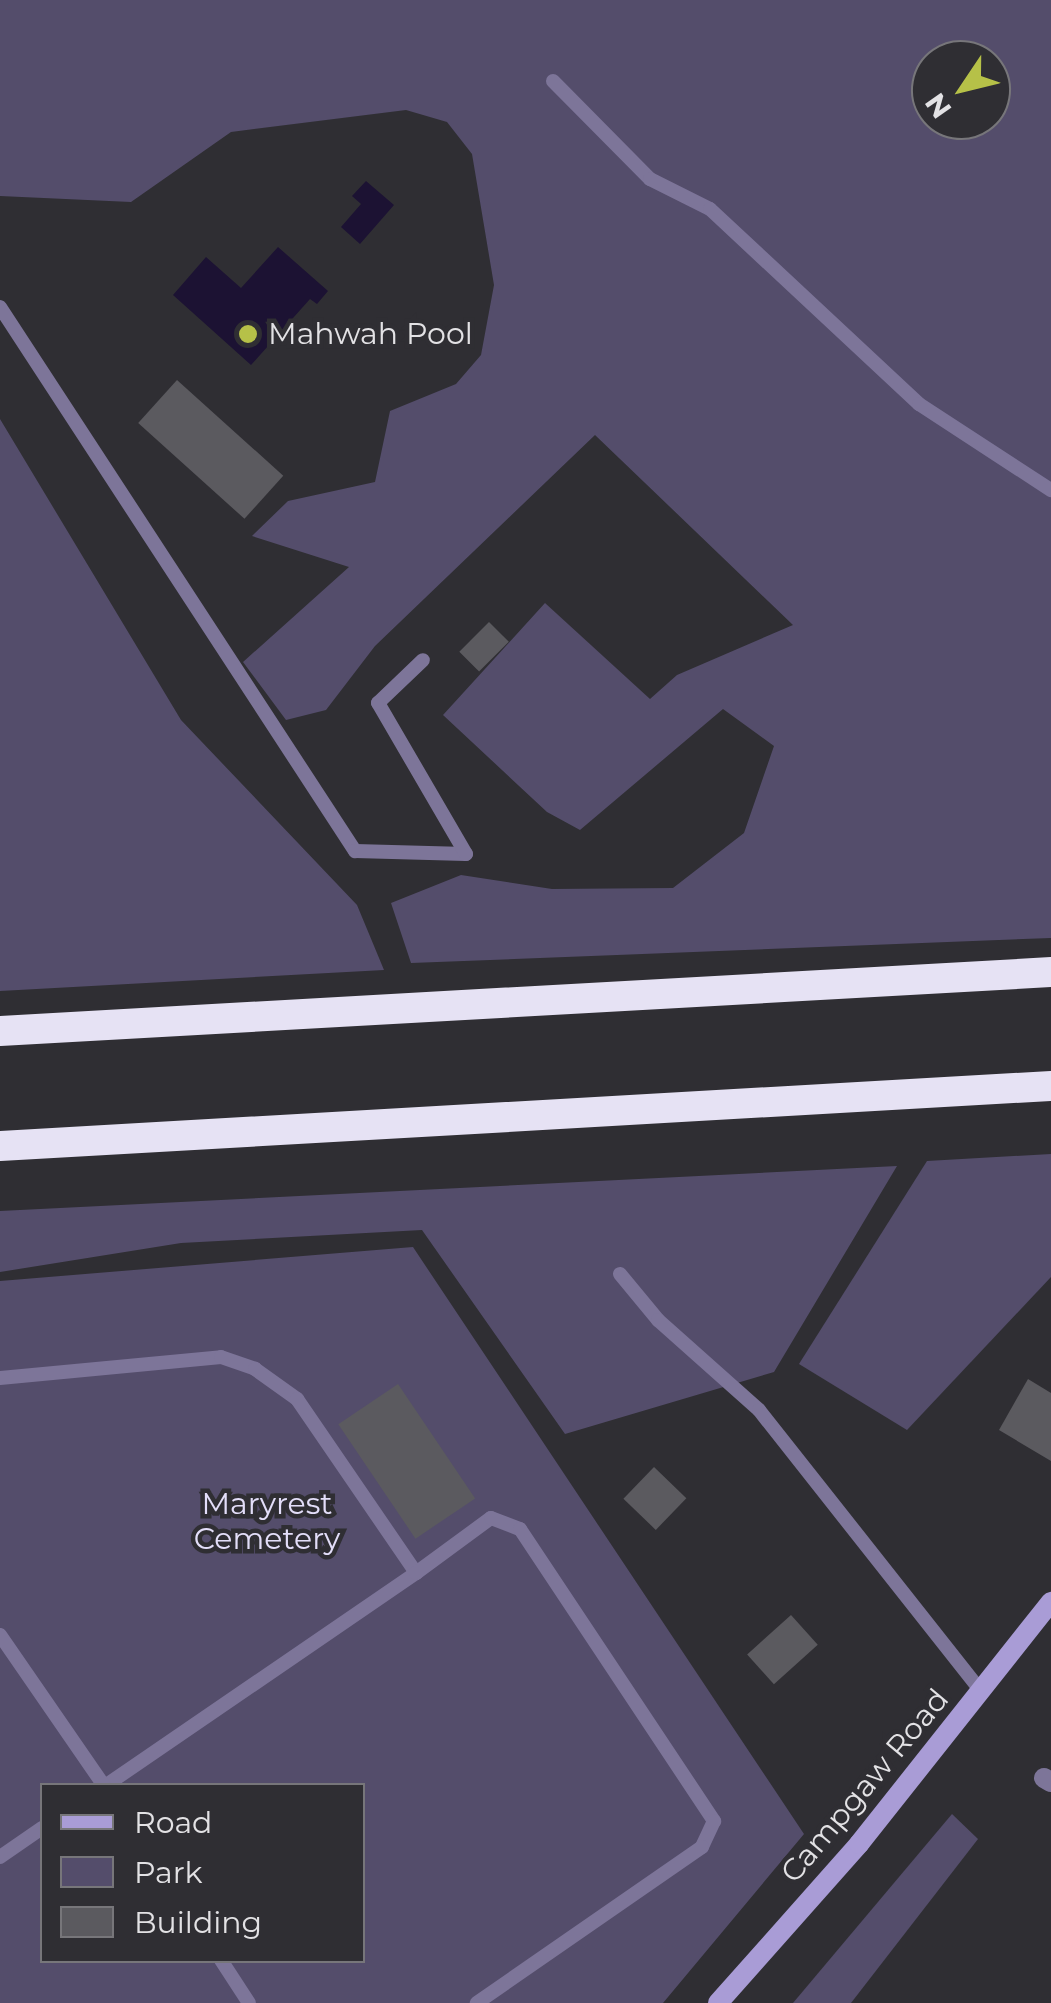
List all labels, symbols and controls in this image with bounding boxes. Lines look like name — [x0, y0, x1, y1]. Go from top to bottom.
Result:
north arrow — [911, 40, 1011, 140]
text: N — [918, 87, 958, 125]
place label: Mahwah Pool — [268, 316, 473, 352]
marker: Mahwah Pool — [237, 323, 259, 345]
park label: Maryrest Cemetery — [194, 1486, 340, 1556]
street label: Campgaw Road — [774, 1682, 956, 1890]
legend — [40, 1783, 365, 1963]
text: Road — [134, 1804, 212, 1841]
text: Park — [134, 1854, 203, 1891]
text: Building — [134, 1904, 262, 1941]

